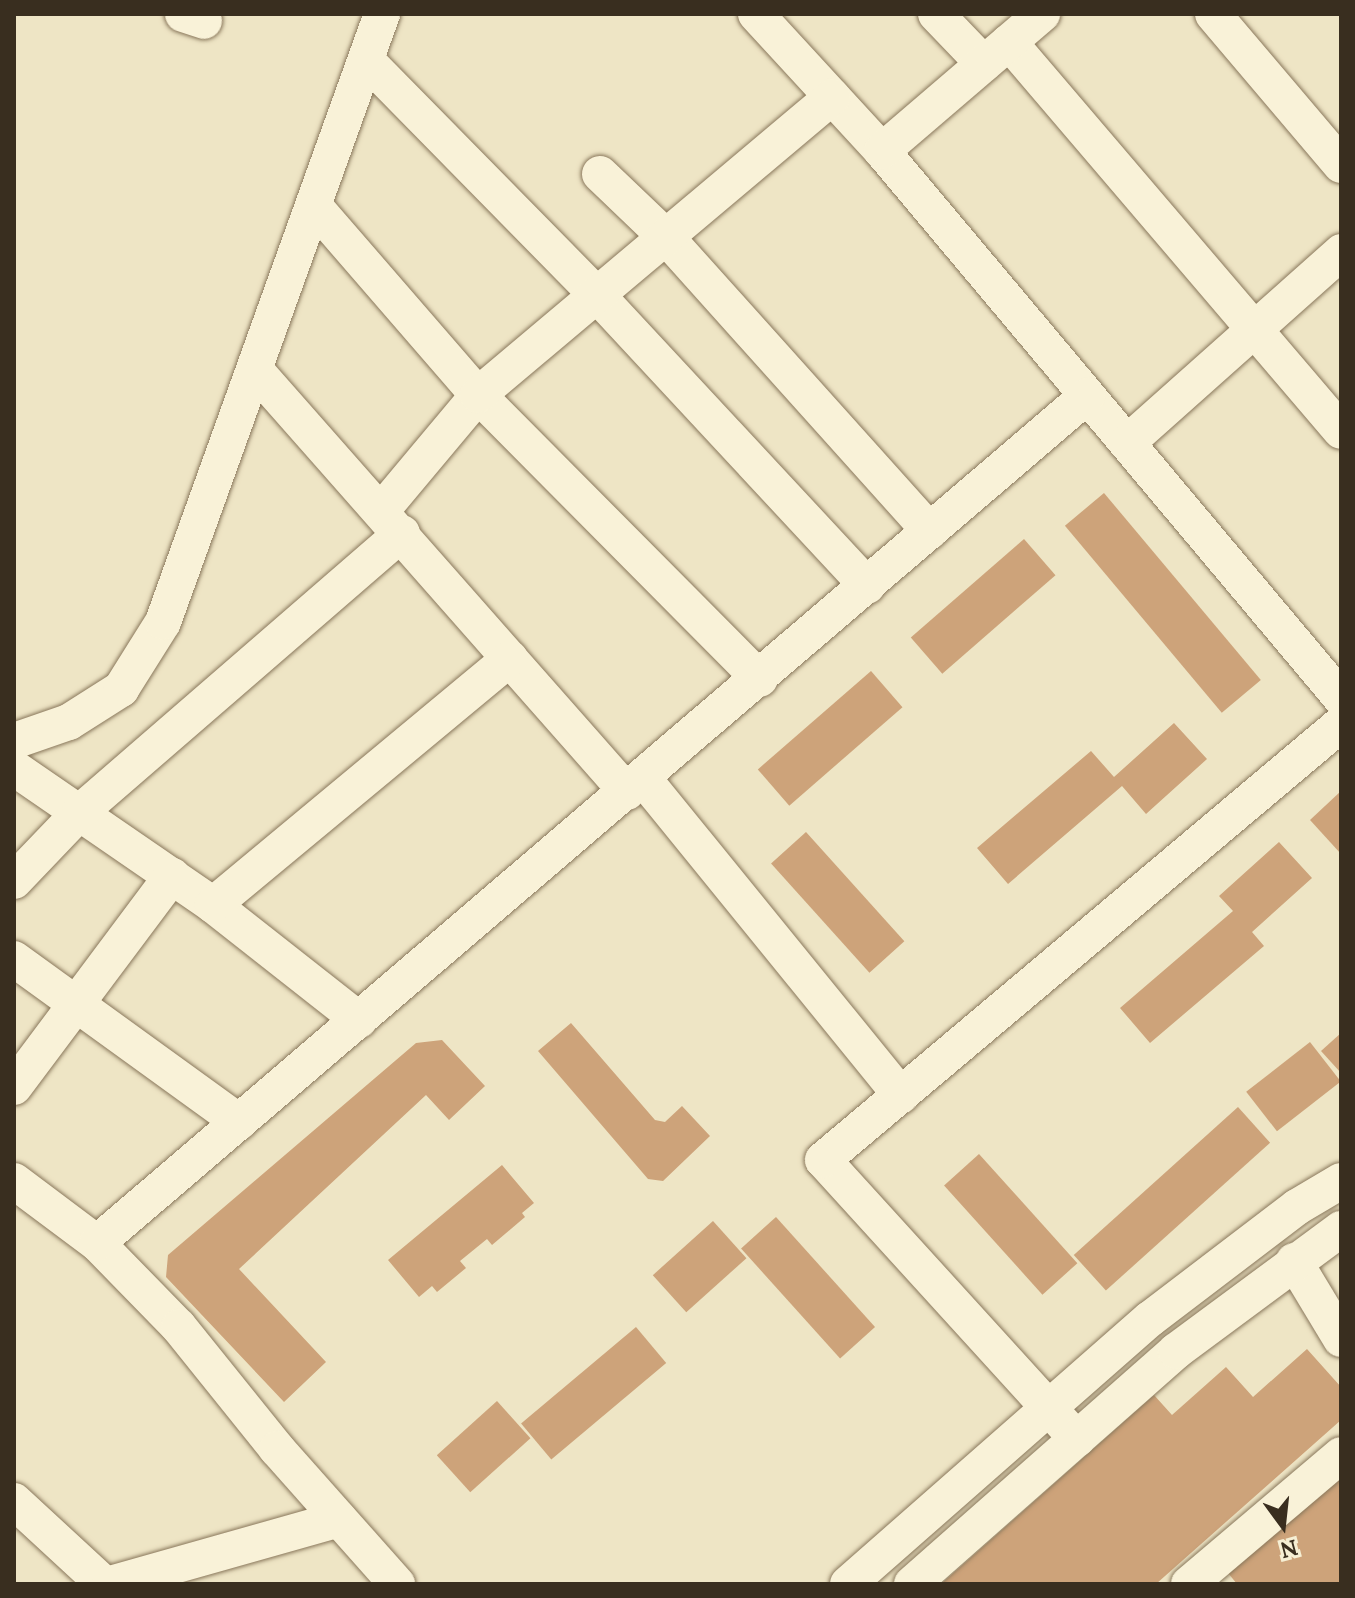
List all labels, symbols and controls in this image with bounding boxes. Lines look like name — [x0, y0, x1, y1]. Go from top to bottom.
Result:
north arrow — [1243, 1486, 1323, 1566]
text: N — [1277, 1533, 1301, 1565]

